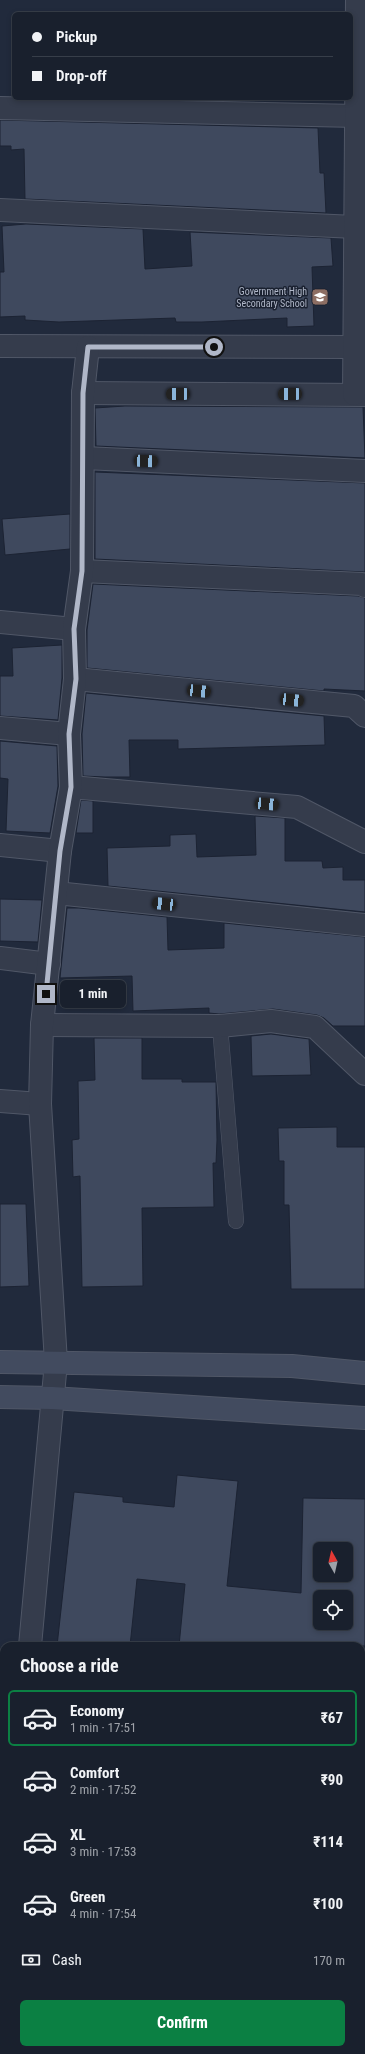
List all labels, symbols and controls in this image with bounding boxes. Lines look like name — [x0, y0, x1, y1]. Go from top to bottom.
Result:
text: Pickup — [56, 28, 97, 46]
text: Drop-off — [56, 67, 107, 85]
place label: Government High Secondary School — [236, 286, 307, 309]
school or university icon: Government High Secondary School — [310, 287, 330, 307]
route start — [205, 338, 223, 356]
car — [166, 388, 190, 400]
car — [278, 388, 302, 400]
car — [134, 455, 158, 467]
car — [186, 684, 212, 698]
car — [279, 693, 305, 707]
car — [255, 797, 279, 811]
car — [151, 897, 177, 911]
callout: 1 min — [60, 980, 126, 1008]
route end — [37, 985, 55, 1003]
text: 1 min — [79, 986, 107, 1001]
north arrow — [313, 1542, 353, 1582]
map controls — [313, 1542, 353, 1630]
button: locate — [313, 1590, 353, 1630]
text: Choose a ride — [20, 1655, 119, 1676]
icon: car — [22, 1700, 58, 1736]
text: Economy — [70, 1702, 124, 1720]
text: ₹67 — [321, 1709, 343, 1727]
text: 1 min · 17:51 — [70, 1720, 136, 1735]
icon: car — [22, 1762, 58, 1798]
text: Comfort — [70, 1764, 119, 1782]
text: ₹90 — [321, 1771, 343, 1789]
text: 2 min · 17:52 — [70, 1782, 136, 1797]
icon: car — [22, 1824, 58, 1860]
text: XL — [70, 1826, 86, 1844]
text: ₹114 — [313, 1833, 343, 1851]
text: 3 min · 17:53 — [70, 1844, 136, 1859]
icon: car — [22, 1886, 58, 1922]
text: Green — [70, 1888, 105, 1906]
text: ₹100 — [313, 1895, 343, 1913]
text: 4 min · 17:54 — [70, 1906, 136, 1921]
icon: cash — [20, 1949, 42, 1971]
text: Cash — [52, 1951, 82, 1969]
text: 170 m — [313, 1953, 345, 1968]
button: Confirm — [20, 2000, 345, 2046]

